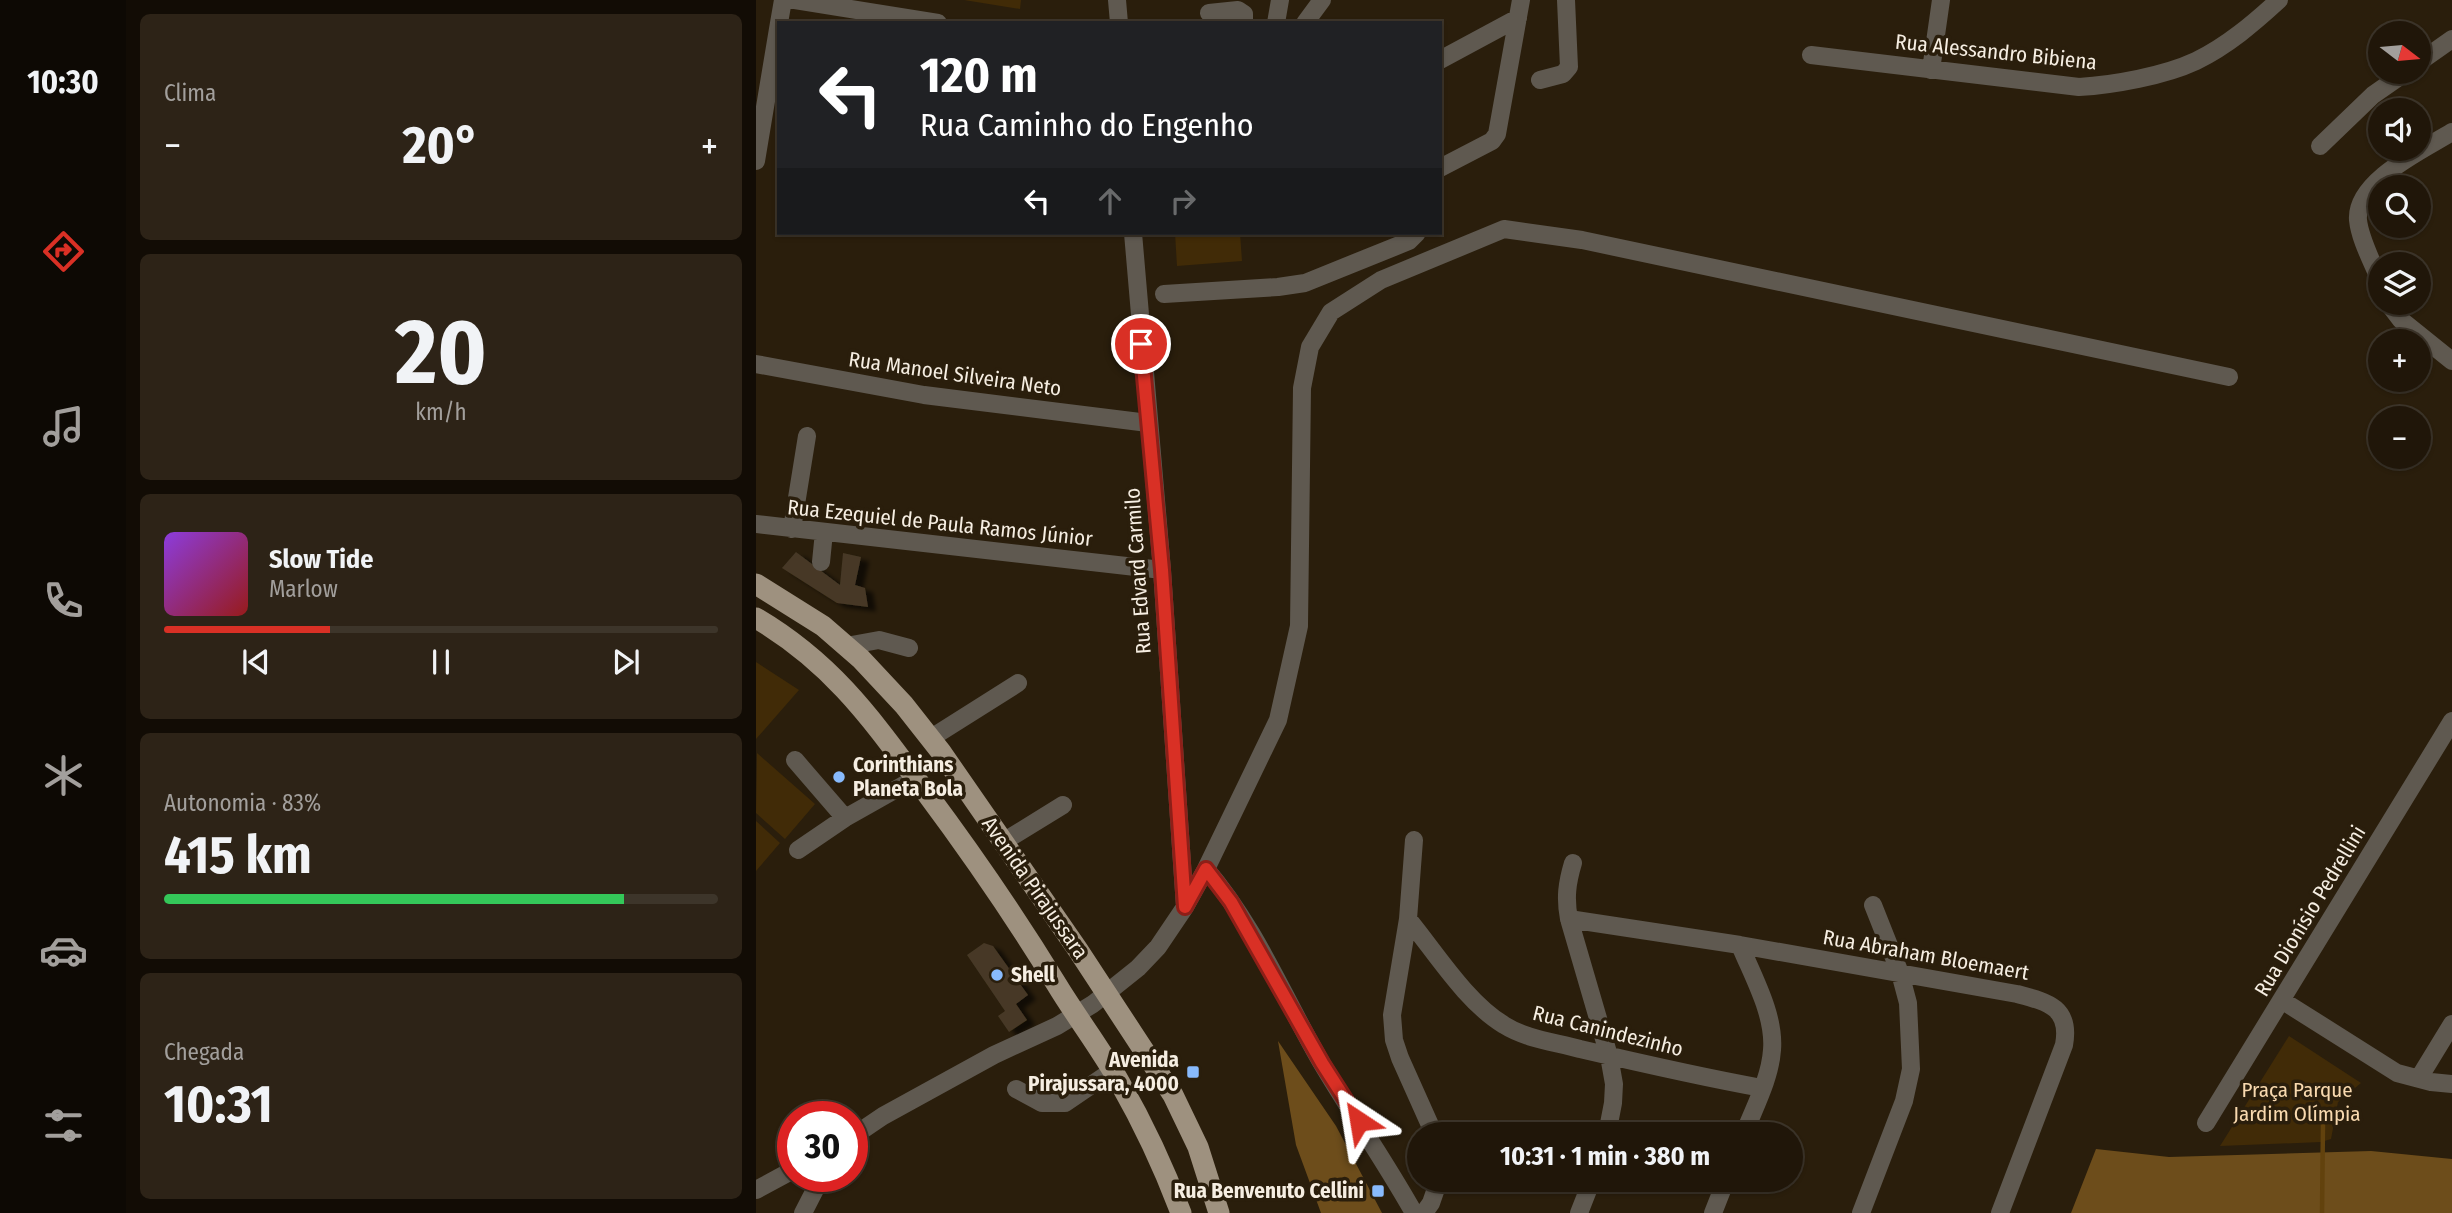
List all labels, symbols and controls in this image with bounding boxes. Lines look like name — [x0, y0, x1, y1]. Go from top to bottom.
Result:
north arrow — [2368, 21, 2431, 84]
map controls — [2368, 21, 2431, 469]
street label: Rua Alessandro Bibiena — [1894, 28, 2098, 76]
text: 120 m — [920, 46, 1038, 105]
icon: left — [805, 49, 896, 140]
text: 10:30 — [27, 63, 99, 101]
text: Clima — [164, 79, 216, 107]
button: sound — [2368, 98, 2431, 161]
text: Rua Caminho do Engenho — [920, 106, 1254, 144]
text: 20° — [403, 114, 479, 177]
text: − — [164, 123, 181, 169]
text: + — [701, 123, 718, 169]
button: search — [2368, 175, 2431, 238]
icon: left — [1018, 182, 1056, 220]
icon: ahead — [1091, 182, 1129, 220]
icon: right — [1164, 182, 1202, 220]
icon: directions — [39, 227, 88, 276]
button: layers — [2368, 252, 2431, 315]
text: 20 — [395, 298, 487, 407]
pin — [1111, 314, 1171, 374]
icon: arrive — [1122, 325, 1160, 363]
button: + — [2368, 329, 2431, 392]
street label: Rua Manoel Silveira Neto — [847, 346, 1063, 402]
text: km/h — [415, 398, 467, 426]
icon: music — [39, 402, 88, 451]
button: − — [2368, 406, 2431, 469]
street label: Rua Edvard Carmilo — [1119, 487, 1157, 655]
street label: Rua Ezequiel de Paula Ramos Júnior — [786, 494, 1095, 552]
text: Slow Tide — [269, 544, 373, 575]
text: Marlow — [269, 575, 338, 603]
icon: phone — [39, 576, 88, 625]
icon: previous — [237, 643, 275, 681]
icon: pause — [422, 643, 460, 681]
icon: next — [607, 643, 645, 681]
icon: climate — [39, 751, 88, 800]
place label: Corinthians Planeta Bola — [853, 752, 963, 802]
marker: Corinthians Planeta Bola — [831, 769, 847, 785]
text: Autonomia · 83% — [164, 789, 321, 817]
street label: Avenida Pirajussara — [976, 812, 1094, 964]
street label: Rua Dionísio Pedrellini — [2249, 821, 2371, 1001]
text: 415 km — [164, 824, 312, 887]
street label: Rua Abraham Bloemaert — [1821, 924, 2031, 986]
icon: car — [39, 926, 88, 975]
place label: Shell — [1011, 962, 1055, 988]
marker: Shell — [989, 967, 1005, 983]
street label: Rua Canindezinho — [1530, 1000, 1686, 1062]
text: Chegada — [164, 1038, 244, 1066]
place label: Avenida Pirajussara, 4000 — [1028, 1047, 1179, 1097]
marker: Avenida Pirajussara, 4000 — [1185, 1064, 1201, 1080]
text: 10:31 — [164, 1073, 273, 1136]
park label: Praça Parque Jardim Olímpia — [2233, 1077, 2361, 1127]
position arrow — [1322, 1084, 1396, 1158]
icon: filters — [39, 1101, 88, 1150]
speed limit sign: 30 — [777, 1101, 868, 1192]
text: 10:31 · 1 min · 380 m — [1500, 1141, 1710, 1172]
place label: Rua Benvenuto Cellini — [1174, 1178, 1364, 1204]
marker: Rua Benvenuto Cellini — [1370, 1183, 1386, 1199]

